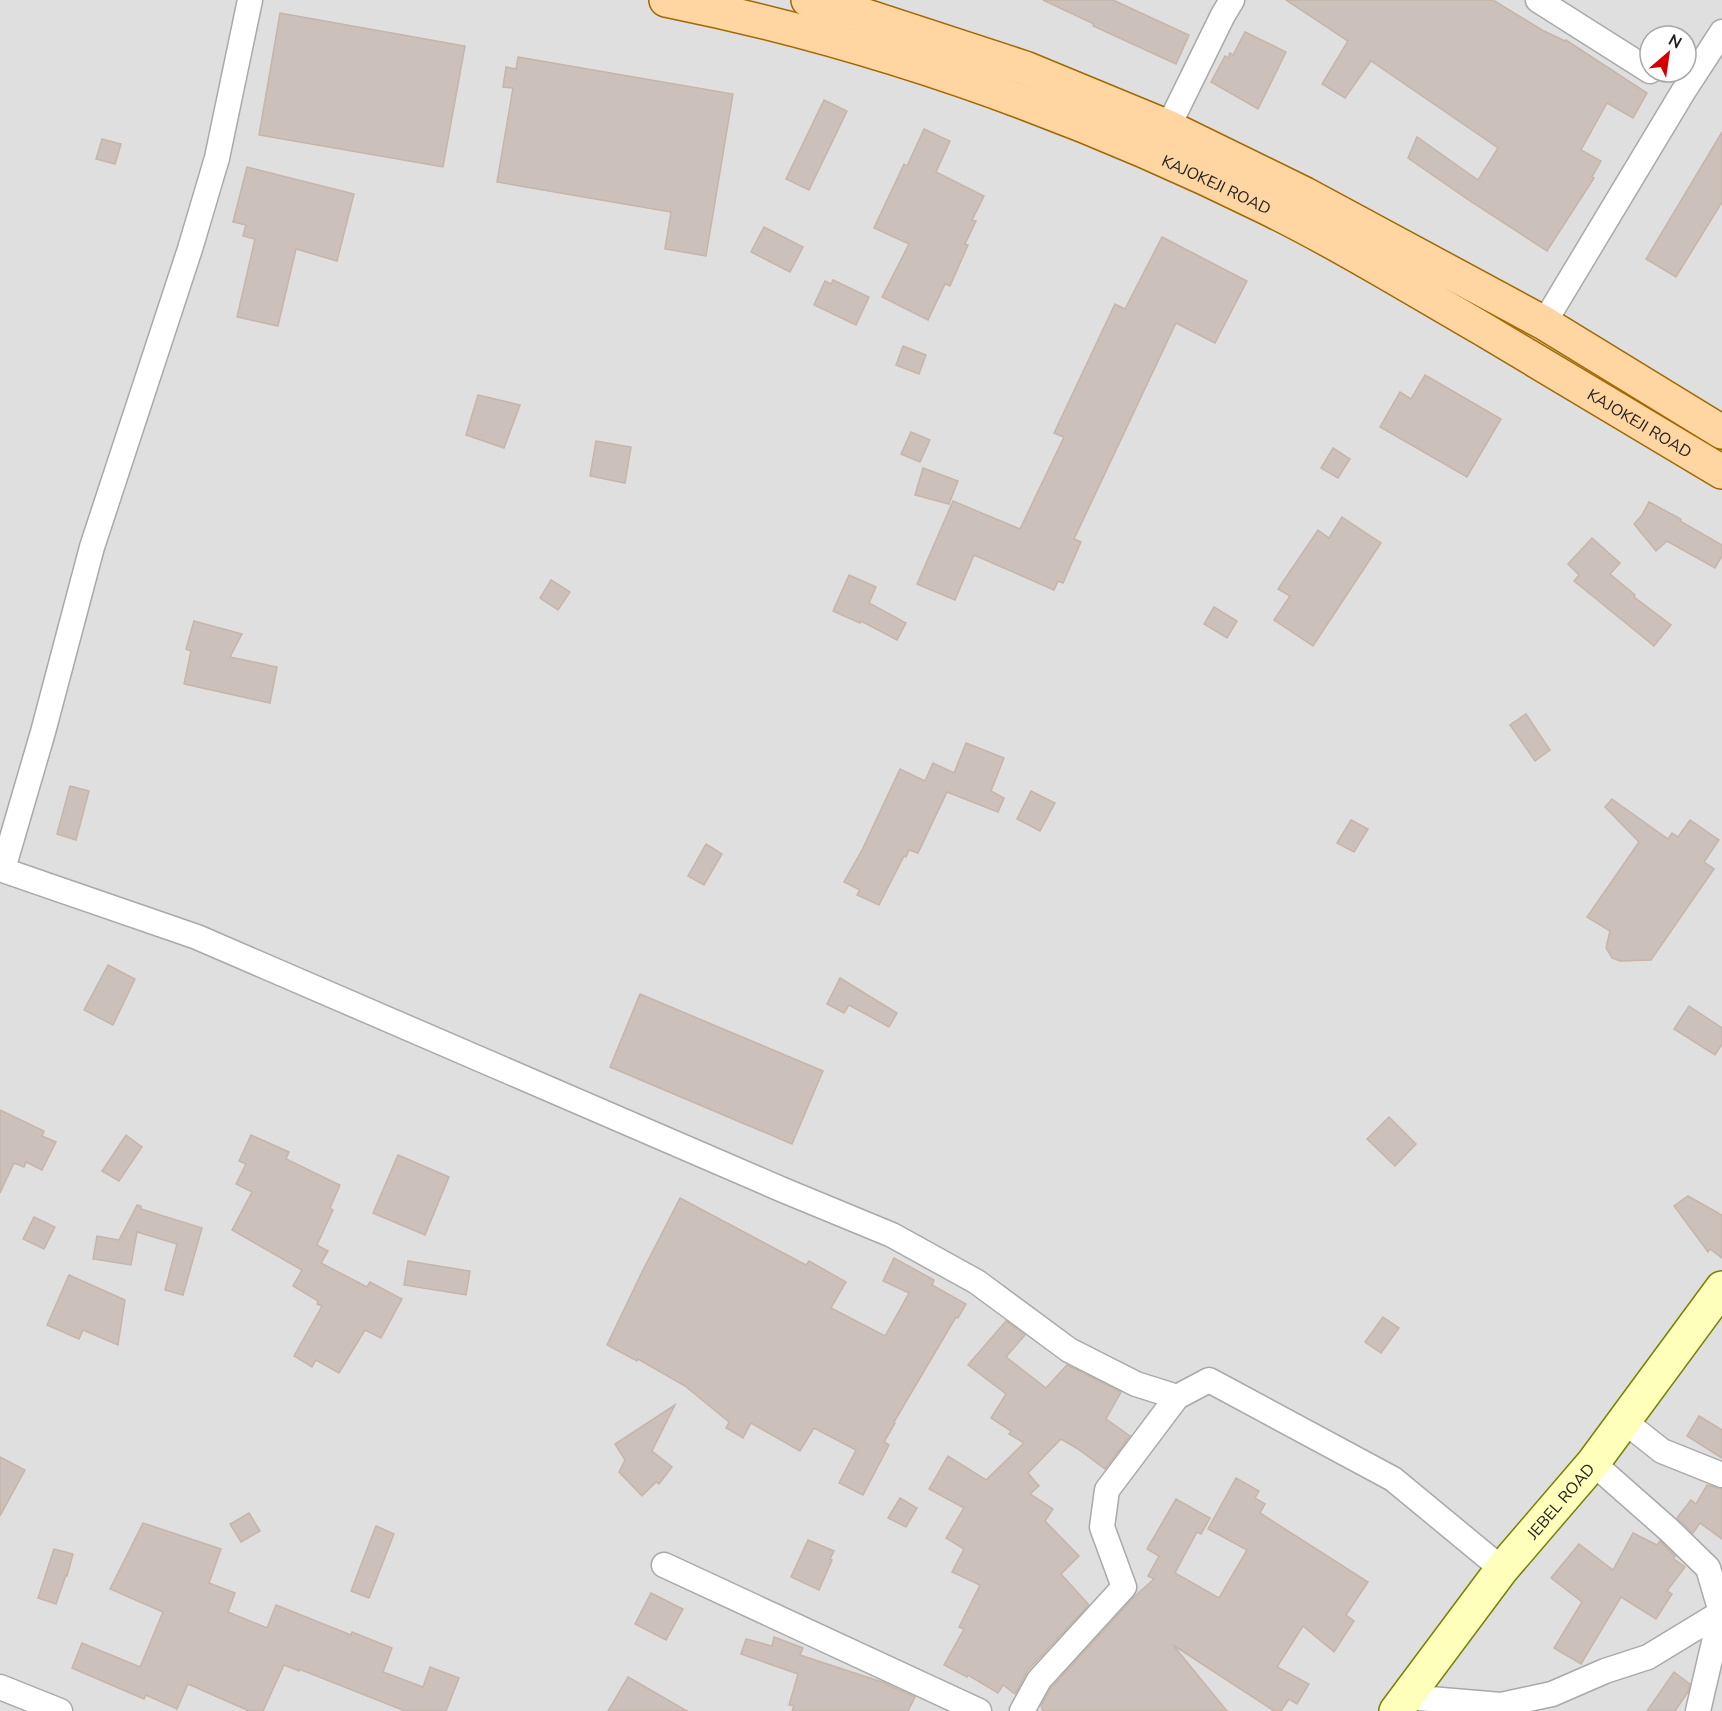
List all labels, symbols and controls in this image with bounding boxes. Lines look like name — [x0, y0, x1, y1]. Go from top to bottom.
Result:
north arrow — [1638, 24, 1698, 84]
text: N — [1664, 29, 1685, 54]
street label: KAJOKEJI ROAD — [1158, 150, 1274, 220]
street label: KAJOKEJI ROAD — [1583, 384, 1696, 463]
street label: JEBEL ROAD — [1522, 1459, 1600, 1545]

